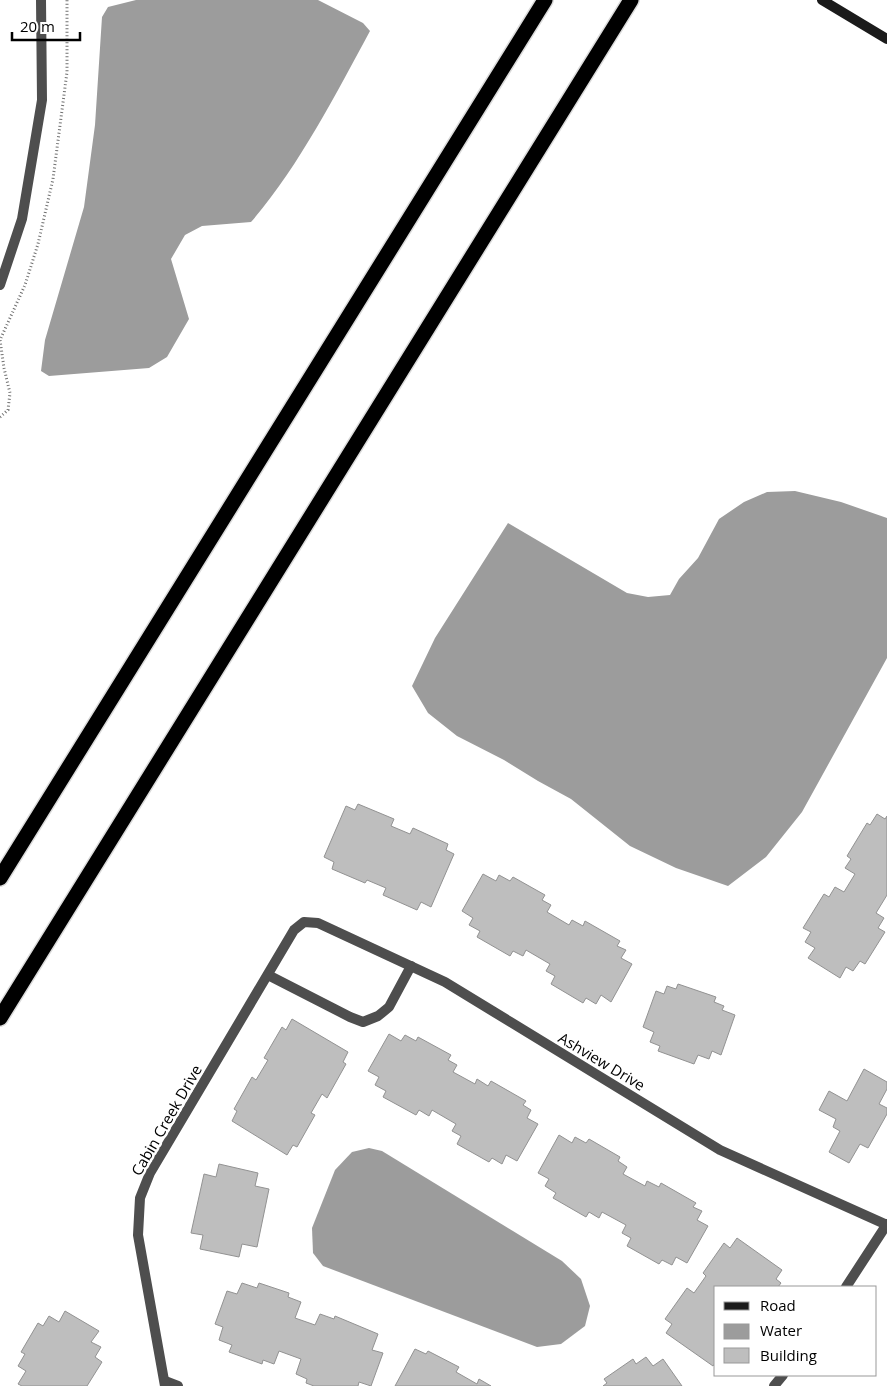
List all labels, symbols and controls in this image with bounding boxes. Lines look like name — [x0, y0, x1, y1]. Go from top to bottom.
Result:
scale bar — [12, 10, 80, 42]
text: 20 m — [20, 16, 55, 36]
street label: Ashview Drive — [555, 1027, 649, 1095]
street label: Cabin Creek Drive — [126, 1061, 206, 1179]
legend — [714, 1286, 877, 1376]
text: Road — [760, 1295, 796, 1315]
text: Water — [760, 1320, 802, 1340]
text: Building — [760, 1345, 817, 1365]

